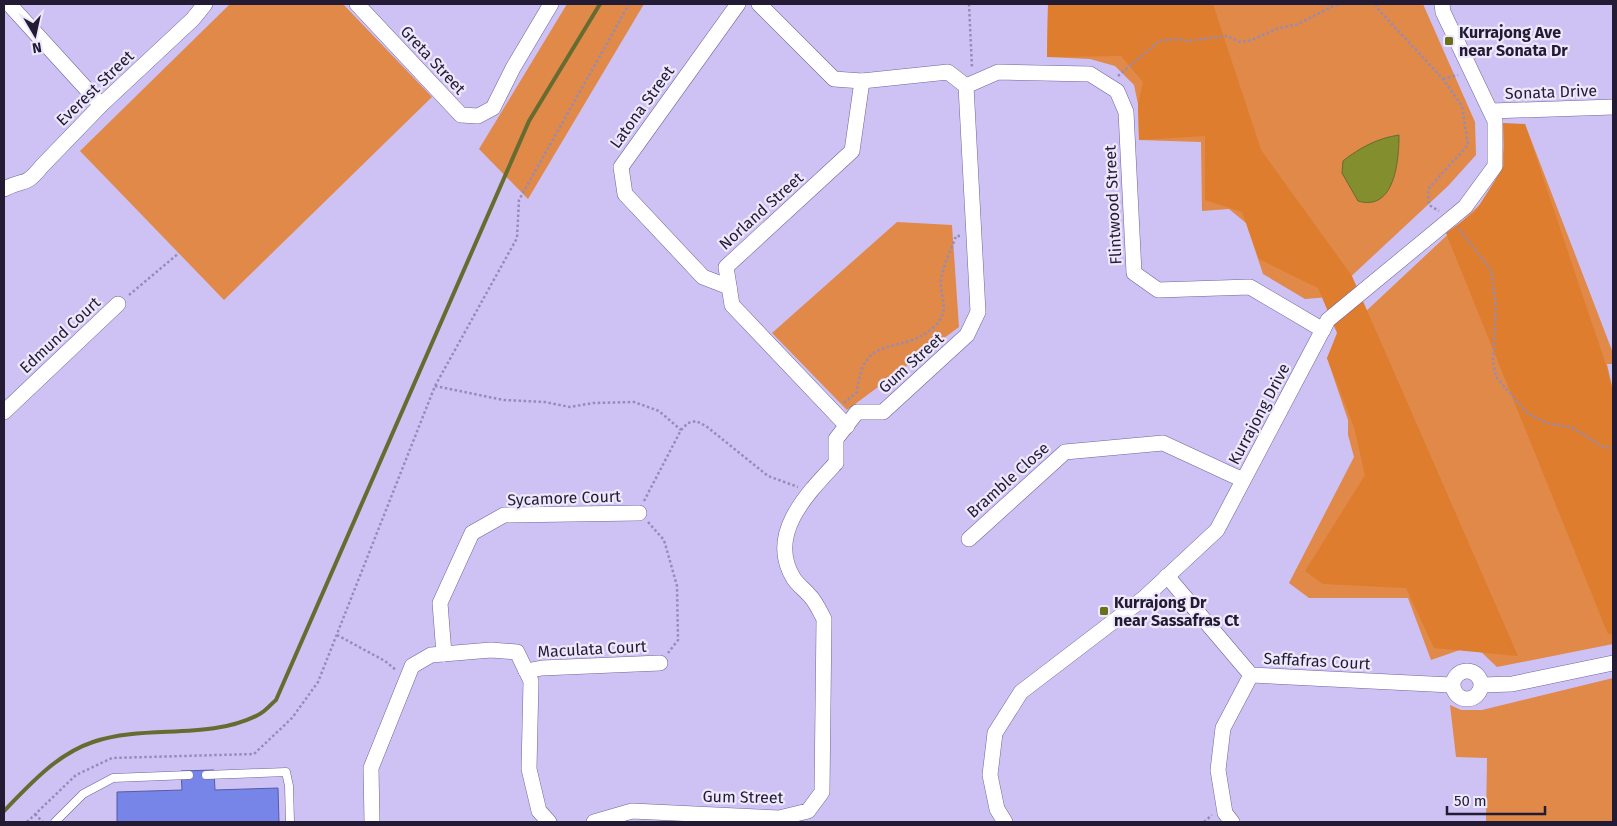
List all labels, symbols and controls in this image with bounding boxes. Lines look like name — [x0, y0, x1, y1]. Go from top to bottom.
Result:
north arrow — [10, 10, 60, 60]
street label: Greta Street — [397, 22, 470, 98]
place label: Kurrajong Ave near Sonata Dr — [1459, 23, 1568, 60]
marker: Kurrajong Ave near Sonata Dr — [1443, 35, 1455, 47]
text: N — [31, 38, 43, 56]
street label: Everest Street — [52, 46, 138, 130]
street label: Latona Street — [606, 62, 678, 152]
street label: Sonata Drive — [1505, 81, 1597, 103]
street label: Flintwood Street — [1100, 145, 1126, 265]
street label: Norland Street — [715, 168, 807, 254]
street label: Edmund Court — [16, 293, 104, 377]
street label: Gum Street — [875, 329, 948, 397]
street label: Kurrajong Drive — [1224, 360, 1294, 468]
street label: Bramble Close — [963, 438, 1053, 522]
street label: Sycamore Court — [507, 487, 621, 509]
place label: Kurrajong Dr near Sassafras Ct — [1114, 593, 1240, 630]
marker: Kurrajong Dr near Sassafras Ct — [1098, 605, 1110, 617]
street label: Maculata Court — [537, 637, 647, 661]
street label: Saffafras Court — [1263, 649, 1371, 673]
scale bar — [1447, 784, 1544, 816]
street label: Gum Street — [702, 787, 784, 807]
text: 50 m — [1454, 792, 1487, 810]

